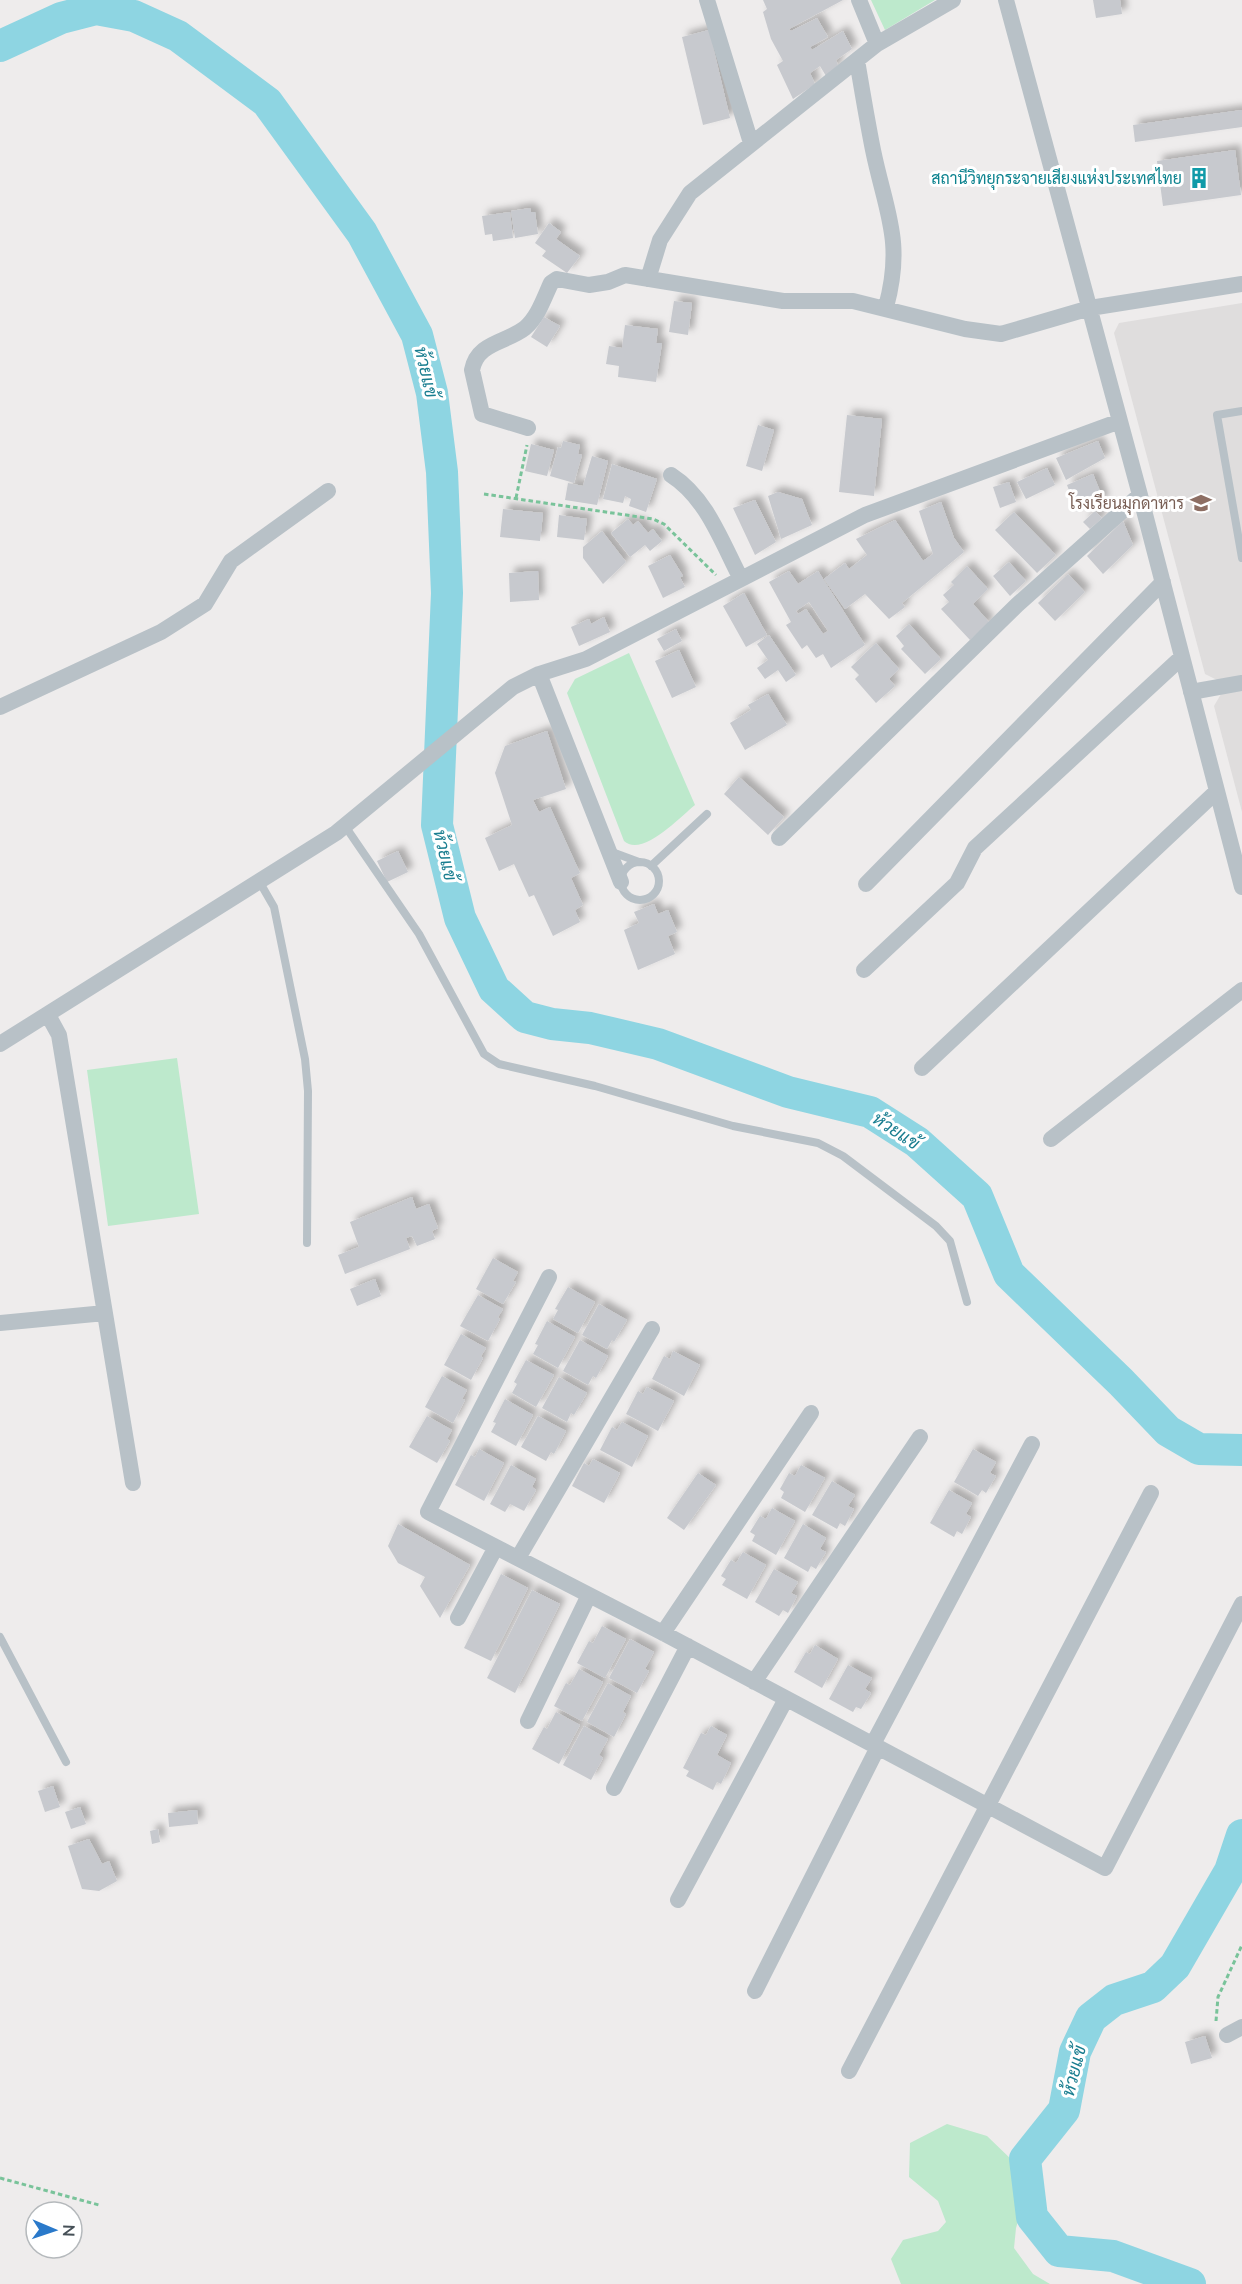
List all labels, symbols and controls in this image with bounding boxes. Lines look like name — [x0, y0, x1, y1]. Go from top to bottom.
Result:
building icon: สถานีวิทยุกระจายเสียงแห่งประเทศไทย — [1187, 166, 1211, 190]
place label: สถานีวิทยุกระจายเสียงแห่งประเทศไทย — [931, 167, 1182, 190]
water label: ห้วยแข้ — [410, 344, 444, 403]
school or university icon: โรงเรียนมุกดาหาร — [1189, 491, 1213, 515]
place label: โรงเรียนมุกดาหาร — [1068, 492, 1184, 515]
water label: ห้วยแข้ — [429, 827, 463, 886]
water label: ห้วยแข้ — [869, 1107, 927, 1155]
water label: ห้วยแข้ — [1056, 2040, 1091, 2099]
north arrow — [24, 2200, 84, 2260]
text: N — [60, 2224, 79, 2237]

